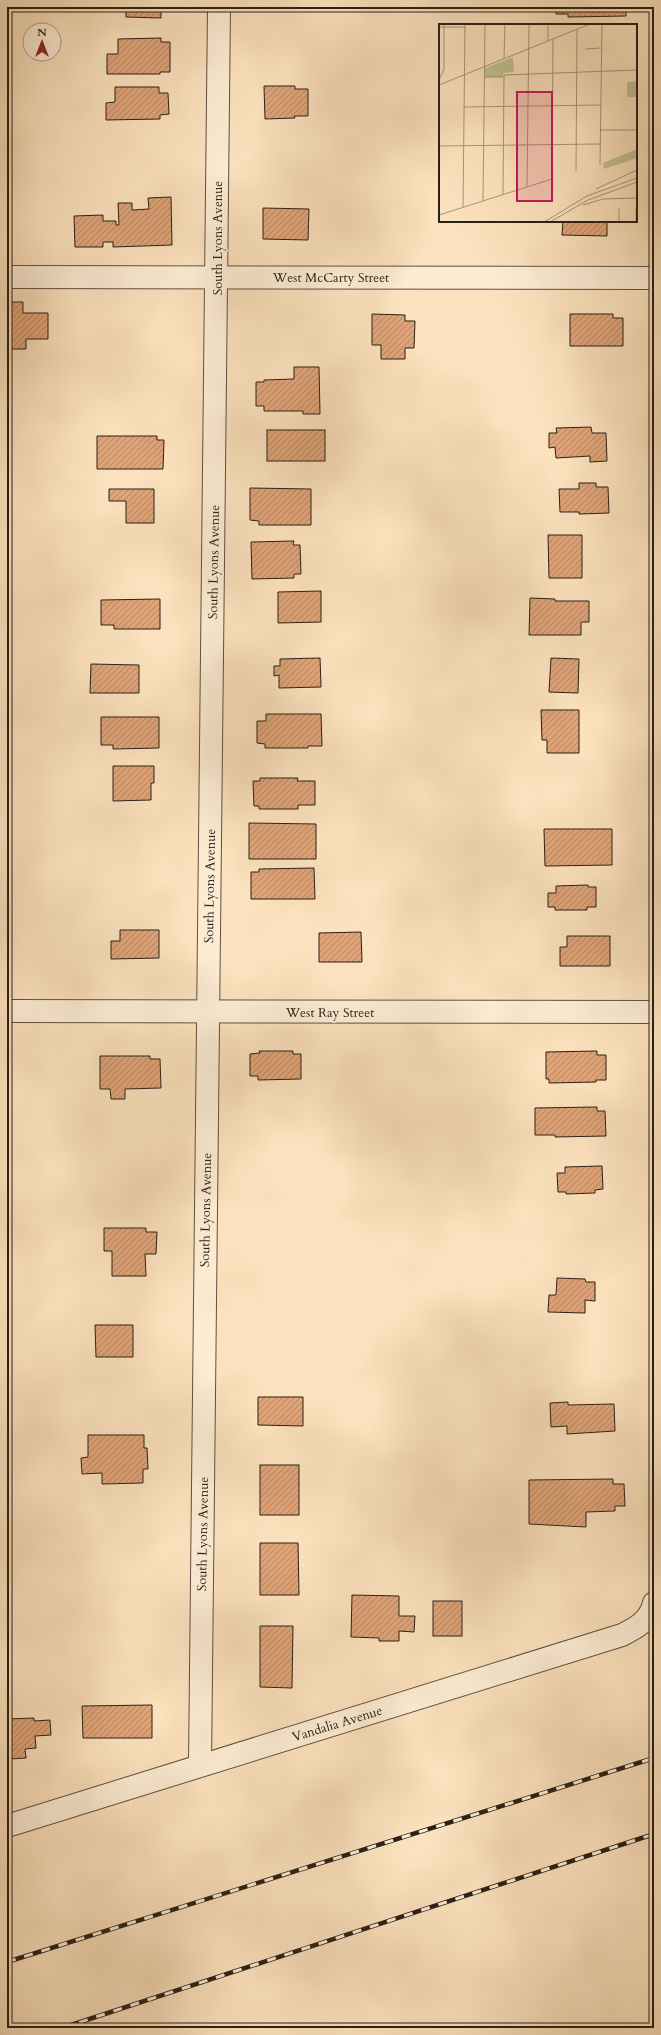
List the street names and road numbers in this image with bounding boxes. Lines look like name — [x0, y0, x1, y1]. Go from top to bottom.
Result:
street label: South Lyons Avenue — [209, 181, 227, 295]
street label: West McCarty Street — [272, 269, 389, 287]
street label: South Lyons Avenue — [204, 505, 224, 619]
street label: South Lyons Avenue — [200, 829, 220, 943]
street label: West Ray Street — [285, 1004, 374, 1022]
street label: South Lyons Avenue — [196, 1153, 216, 1267]
street label: South Lyons Avenue — [193, 1477, 213, 1591]
street label: Vandalia Avenue — [290, 1702, 385, 1746]

